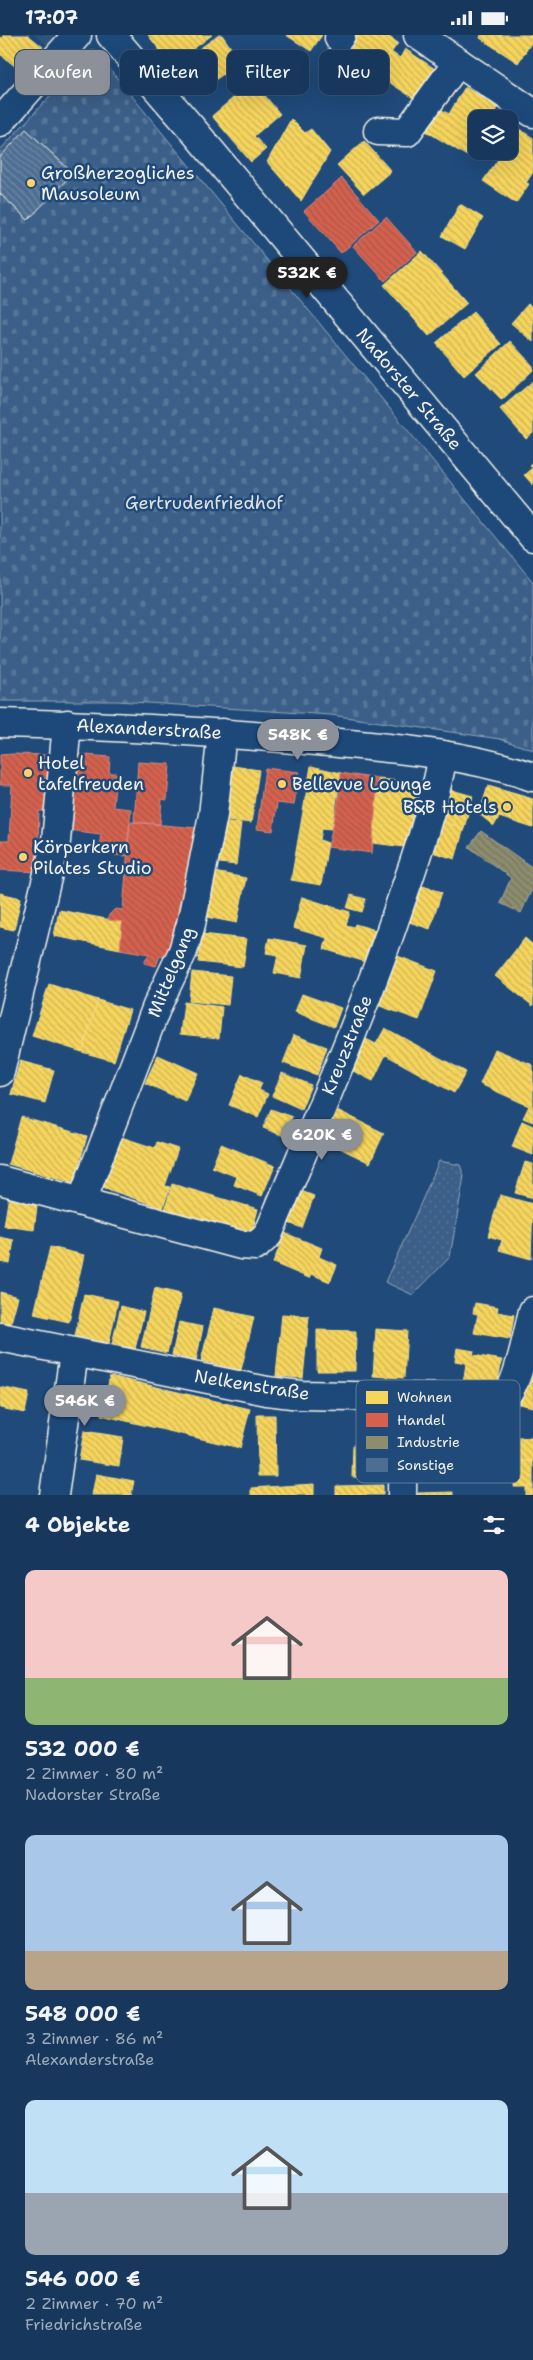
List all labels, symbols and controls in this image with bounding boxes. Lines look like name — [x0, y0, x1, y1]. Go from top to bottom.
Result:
text: 17:07 — [25, 5, 78, 30]
chip: Kaufen — [15, 50, 110, 95]
chip: Mieten — [120, 50, 217, 95]
chip: Filter — [227, 50, 309, 95]
chip: Neu — [319, 50, 389, 95]
map controls — [468, 110, 518, 160]
button: layers — [468, 110, 518, 160]
place label: Großherzogliches Mausoleum — [41, 161, 195, 206]
marker: Großherzogliches Mausoleum — [25, 177, 37, 189]
pin: 532K € — [266, 257, 348, 299]
text: 532K € — [277, 262, 337, 283]
street label: Nadorster Straße — [351, 323, 467, 455]
park label: Gertrudenfriedhof — [125, 491, 284, 515]
street label: Alexanderstraße — [76, 713, 222, 745]
pin: 548K € — [257, 719, 339, 761]
text: 548K € — [268, 724, 328, 745]
place label: Hotel tafelfreuden — [38, 751, 144, 796]
marker: Hotel tafelfreuden — [22, 767, 34, 779]
place label: Bellevue Lounge — [292, 772, 432, 796]
marker: Bellevue Lounge — [276, 778, 288, 790]
place label: B&B Hotels — [403, 795, 497, 819]
marker: B&B Hotels — [501, 801, 513, 813]
place label: Körperkern Pilates Studio — [33, 835, 152, 880]
marker: Körperkern Pilates Studio — [17, 851, 29, 863]
street label: Mittelgang — [142, 923, 200, 1021]
street label: Kreuzstraße — [316, 992, 378, 1098]
pin: 620K € — [281, 1119, 363, 1161]
text: 620K € — [292, 1124, 352, 1145]
street label: Nelkenstraße — [193, 1364, 311, 1406]
legend — [356, 1380, 520, 1483]
pin: 546K € — [44, 1385, 126, 1427]
text: Wohnen — [397, 1388, 452, 1406]
text: 546K € — [55, 1390, 115, 1411]
text: Handel — [397, 1411, 446, 1429]
text: Industrie — [397, 1433, 460, 1451]
text: Sonstige — [397, 1456, 454, 1474]
text: 4 Objekte — [25, 1511, 130, 1539]
icon: filters — [480, 1511, 508, 1539]
icon: home — [222, 1603, 312, 1693]
text: 532 000 € — [25, 1735, 140, 1763]
text: 2 Zimmer · 80 m² — [25, 1763, 163, 1784]
text: Nadorster Straße — [25, 1784, 161, 1805]
icon: home — [222, 1868, 312, 1958]
text: 548 000 € — [25, 2000, 140, 2028]
text: 3 Zimmer · 86 m² — [25, 2028, 163, 2049]
text: Alexanderstraße — [25, 2049, 154, 2070]
icon: home — [222, 2133, 312, 2223]
text: 546 000 € — [25, 2265, 140, 2293]
text: 2 Zimmer · 70 m² — [25, 2293, 163, 2314]
text: Friedrichstraße — [25, 2314, 143, 2335]

